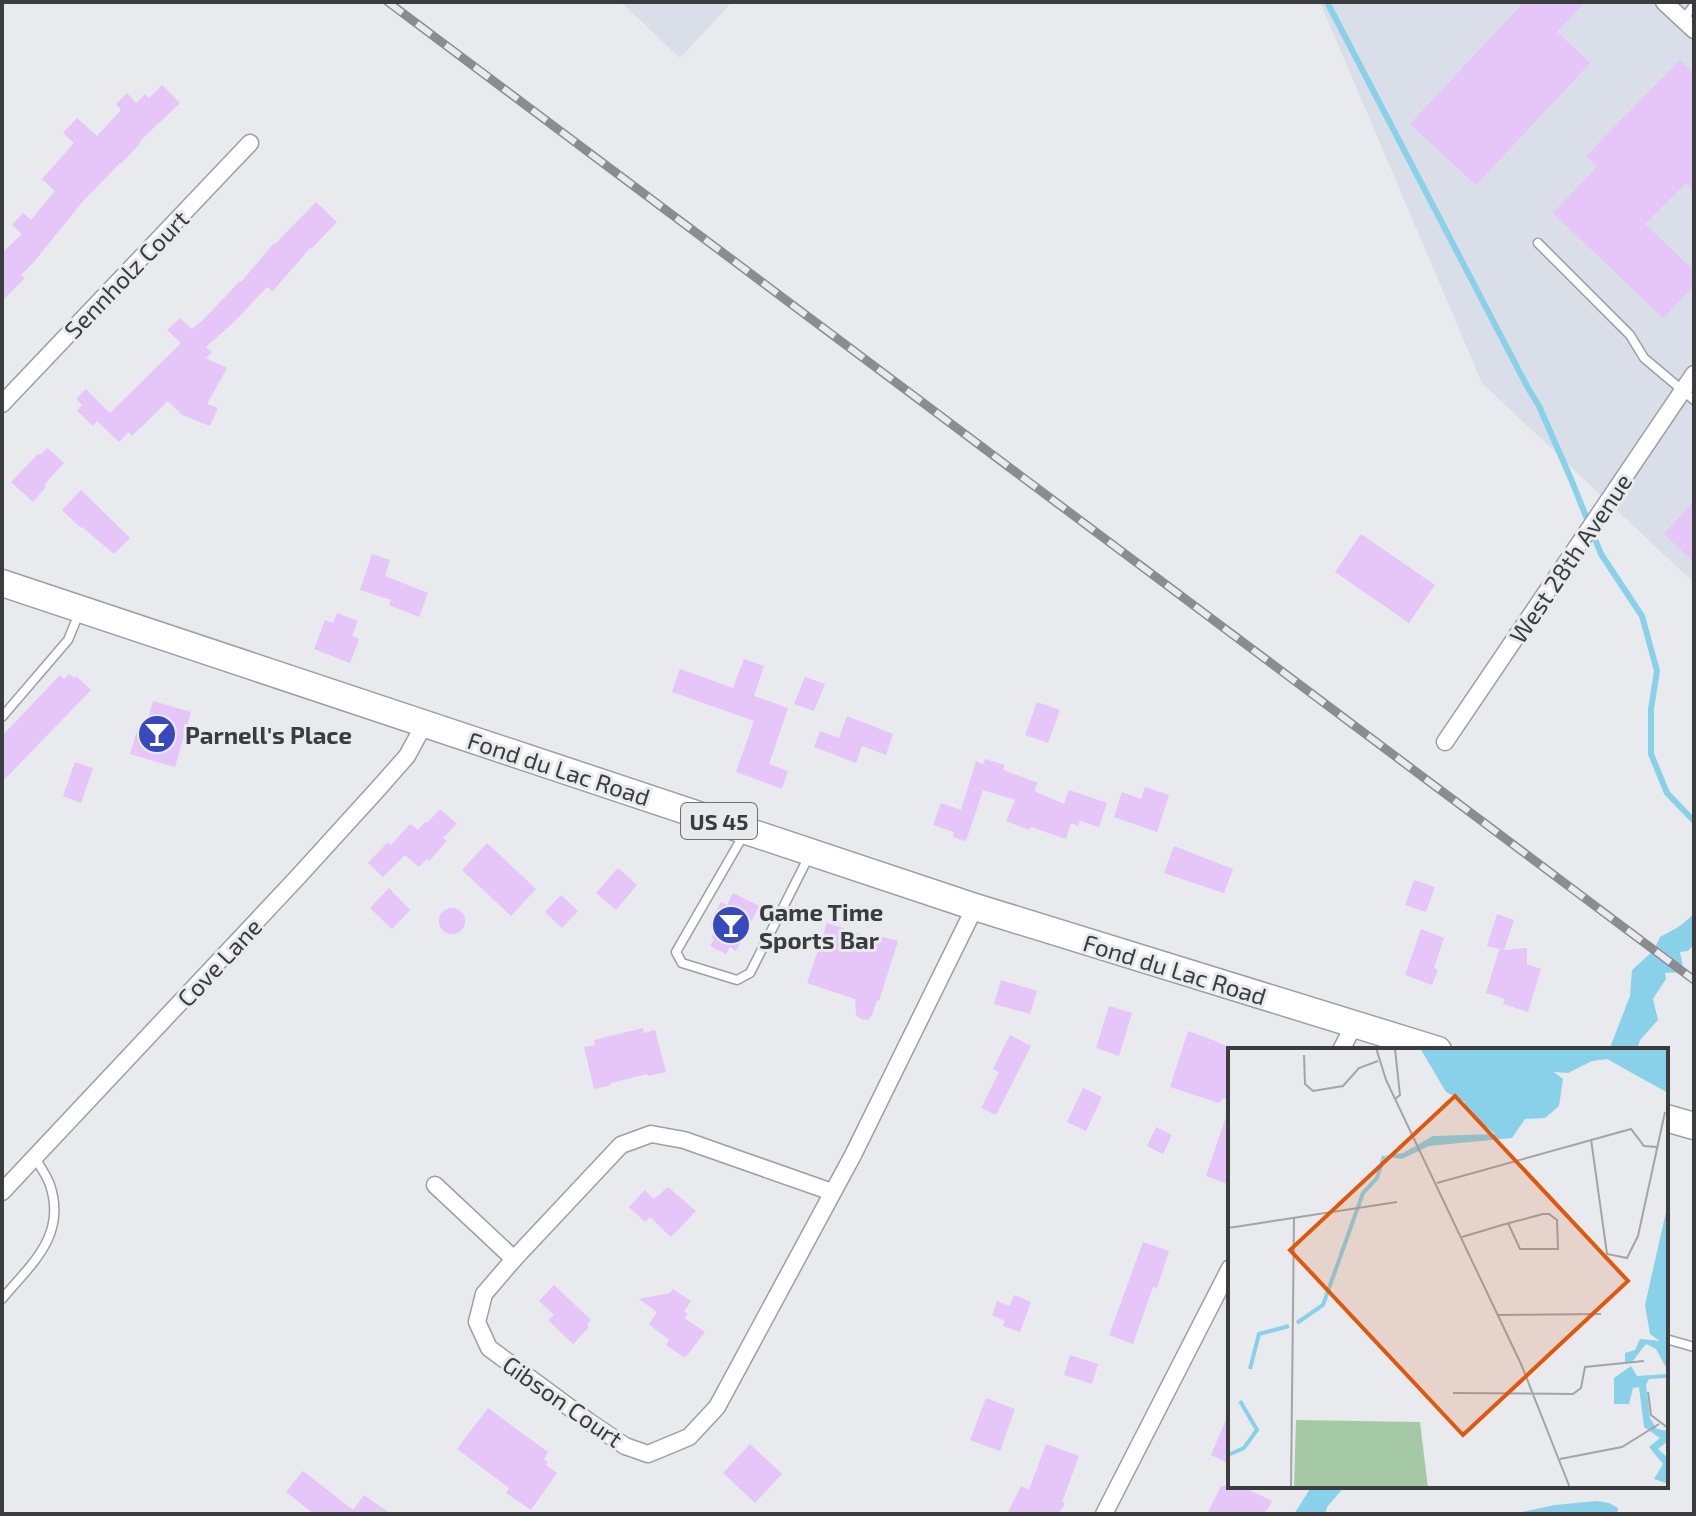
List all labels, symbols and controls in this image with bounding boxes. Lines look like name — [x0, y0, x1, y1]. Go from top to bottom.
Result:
street label: Sennholz Court — [58, 204, 194, 344]
street label: West 28th Avenue — [1503, 468, 1637, 648]
bar icon: Parnell's Place — [136, 713, 178, 755]
place label: Parnell's Place — [185, 720, 352, 749]
street label: Fond du Lac Road — [464, 725, 654, 811]
road number: US 45 — [681, 803, 757, 839]
place label: Game Time Sports Bar — [759, 897, 883, 954]
bar icon: Game Time Sports Bar — [710, 904, 752, 946]
street label: Cove Lane — [171, 912, 267, 1012]
street label: Fond du Lac Road — [1080, 927, 1270, 1011]
inset map — [1228, 1048, 1668, 1488]
street label: Gibson Court — [498, 1349, 628, 1453]

